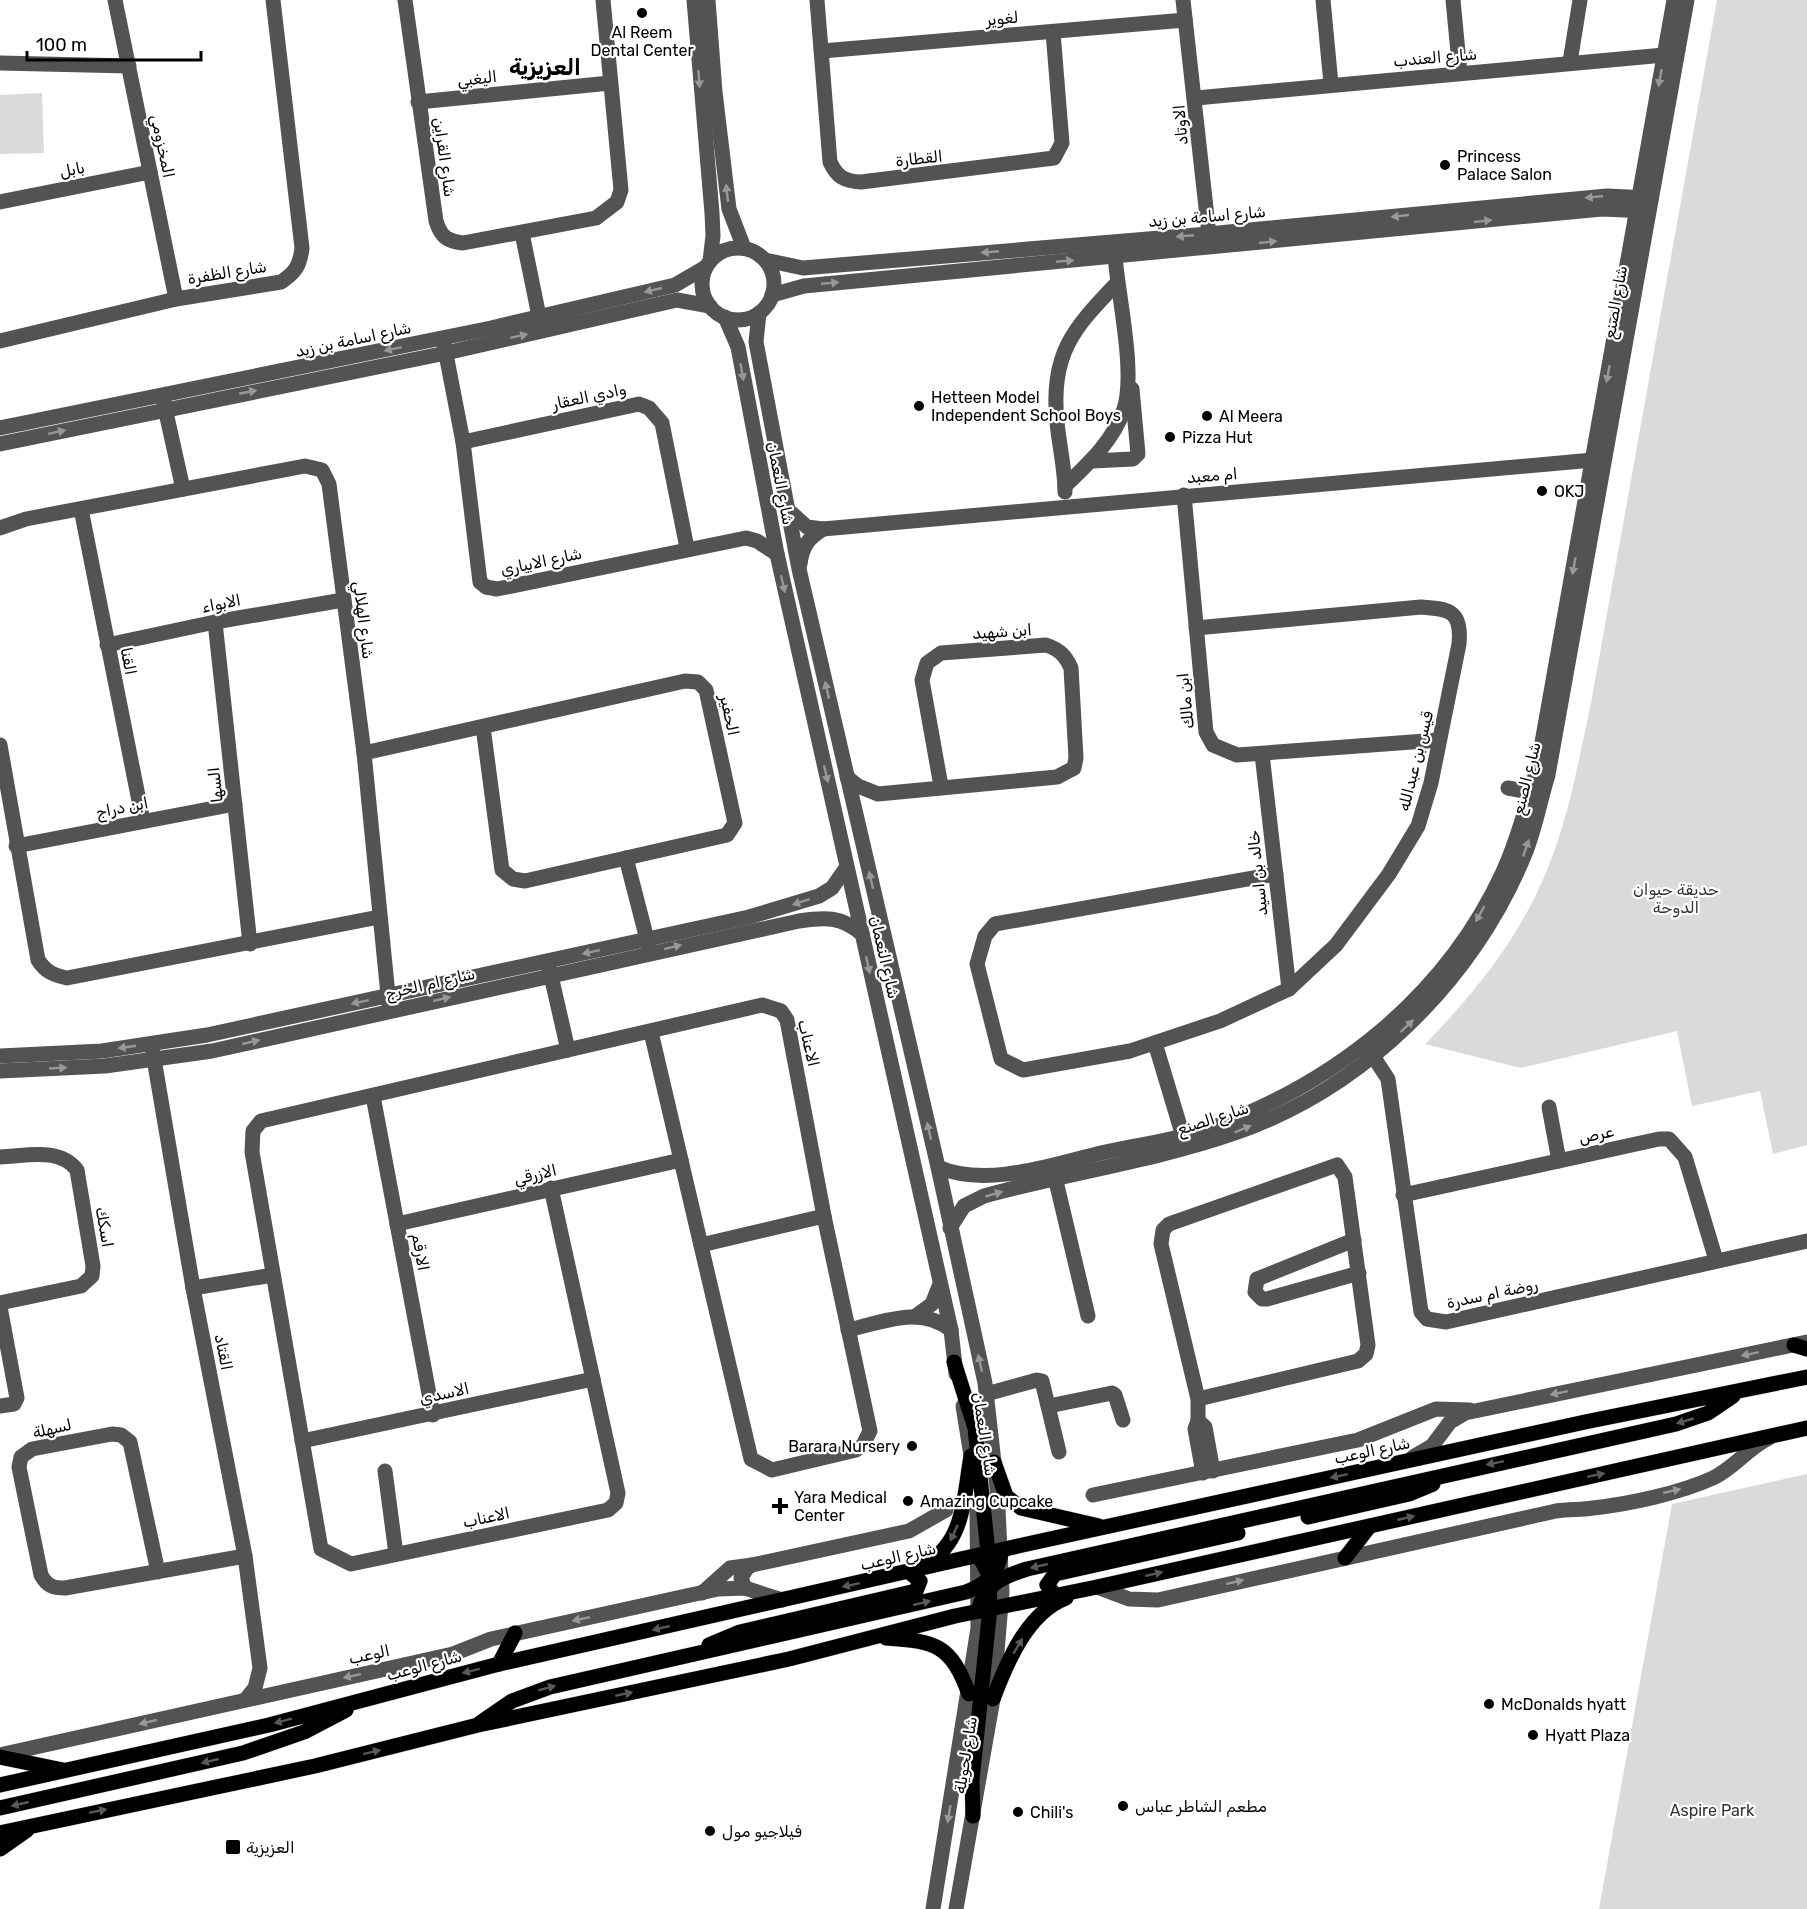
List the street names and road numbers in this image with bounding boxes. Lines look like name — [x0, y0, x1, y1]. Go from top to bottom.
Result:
street label: لغوير — [984, 8, 1019, 30]
street label: شارع العندب — [1392, 44, 1478, 73]
street label: اليغبي — [456, 67, 498, 93]
street label: الاوتاد — [1169, 104, 1193, 146]
street label: المخزومي — [144, 113, 178, 180]
street label: شارع القراين — [428, 116, 459, 198]
street label: القطارة — [894, 147, 944, 171]
street label: بابل — [58, 158, 86, 181]
street label: شارع اسامة بن زيد — [1147, 202, 1267, 233]
street label: شارع الظفرة — [186, 257, 268, 290]
street label: شارع الصنع — [1600, 264, 1633, 340]
street label: شارع اسامة بن زيد — [293, 318, 413, 363]
street label: وادي العقار — [549, 379, 628, 416]
street label: شارع النعمان — [761, 440, 798, 527]
street label: ام معبد — [1186, 464, 1238, 488]
street label: شارع الابياري — [499, 544, 584, 581]
street label: شارع الهلالي — [346, 580, 378, 661]
street label: الابواء — [200, 590, 243, 618]
street label: ابن شهيد — [972, 620, 1033, 644]
street label: القنا — [117, 646, 140, 677]
street label: ابن مالك — [1173, 672, 1198, 730]
street label: الحفير — [715, 692, 743, 738]
street label: قيس بن عبدالله — [1394, 709, 1437, 813]
street label: شارع الصنع — [1508, 740, 1547, 817]
street label: السها — [204, 766, 228, 804]
street label: ابن دراج — [94, 793, 150, 824]
street label: خالد بن اسيد — [1244, 829, 1271, 917]
street label: شارع النعمان — [864, 914, 903, 1001]
street label: شارع ام الخرج — [383, 964, 477, 1005]
street label: الاعناب — [794, 1018, 823, 1069]
street label: شارع الصنع — [1175, 1098, 1252, 1141]
street label: عرص — [1577, 1121, 1616, 1148]
street label: الازرقي — [512, 1160, 559, 1192]
street label: اسكك — [92, 1205, 117, 1249]
street label: الارقم — [407, 1232, 433, 1273]
street label: روضة ام سدرة — [1445, 1275, 1540, 1313]
street label: القتاد — [211, 1332, 236, 1372]
street label: الاسدي — [417, 1379, 471, 1410]
street label: شارع النعمان — [967, 1391, 1001, 1478]
street label: لسهلة — [31, 1415, 74, 1443]
street label: شارع الوعب — [1332, 1433, 1412, 1470]
street label: الاعناب — [461, 1503, 511, 1532]
street label: شارع الوعب — [858, 1539, 938, 1576]
street label: الوعب — [347, 1641, 391, 1669]
street label: شارع الوعب — [384, 1646, 464, 1687]
street label: شارع لحويلة — [950, 1715, 983, 1795]

